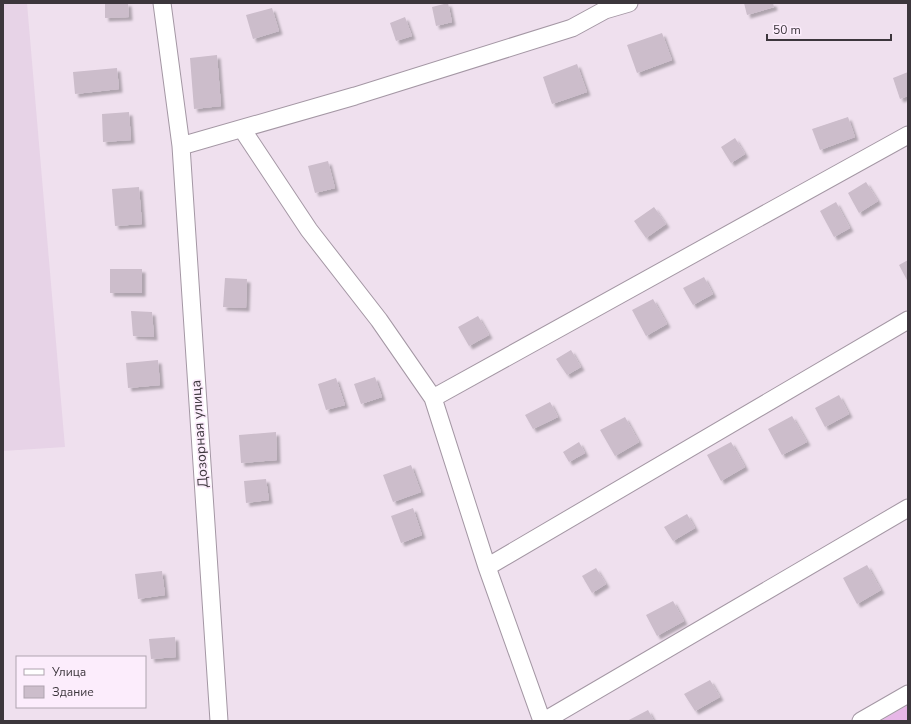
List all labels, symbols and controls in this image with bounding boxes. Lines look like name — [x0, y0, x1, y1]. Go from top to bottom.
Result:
scale bar — [767, 16, 891, 42]
text: 50 m — [773, 22, 801, 38]
street label: Дозорная улица — [186, 379, 213, 488]
legend — [16, 656, 146, 708]
text: Улица — [51, 664, 86, 680]
text: Здание — [52, 684, 94, 700]

